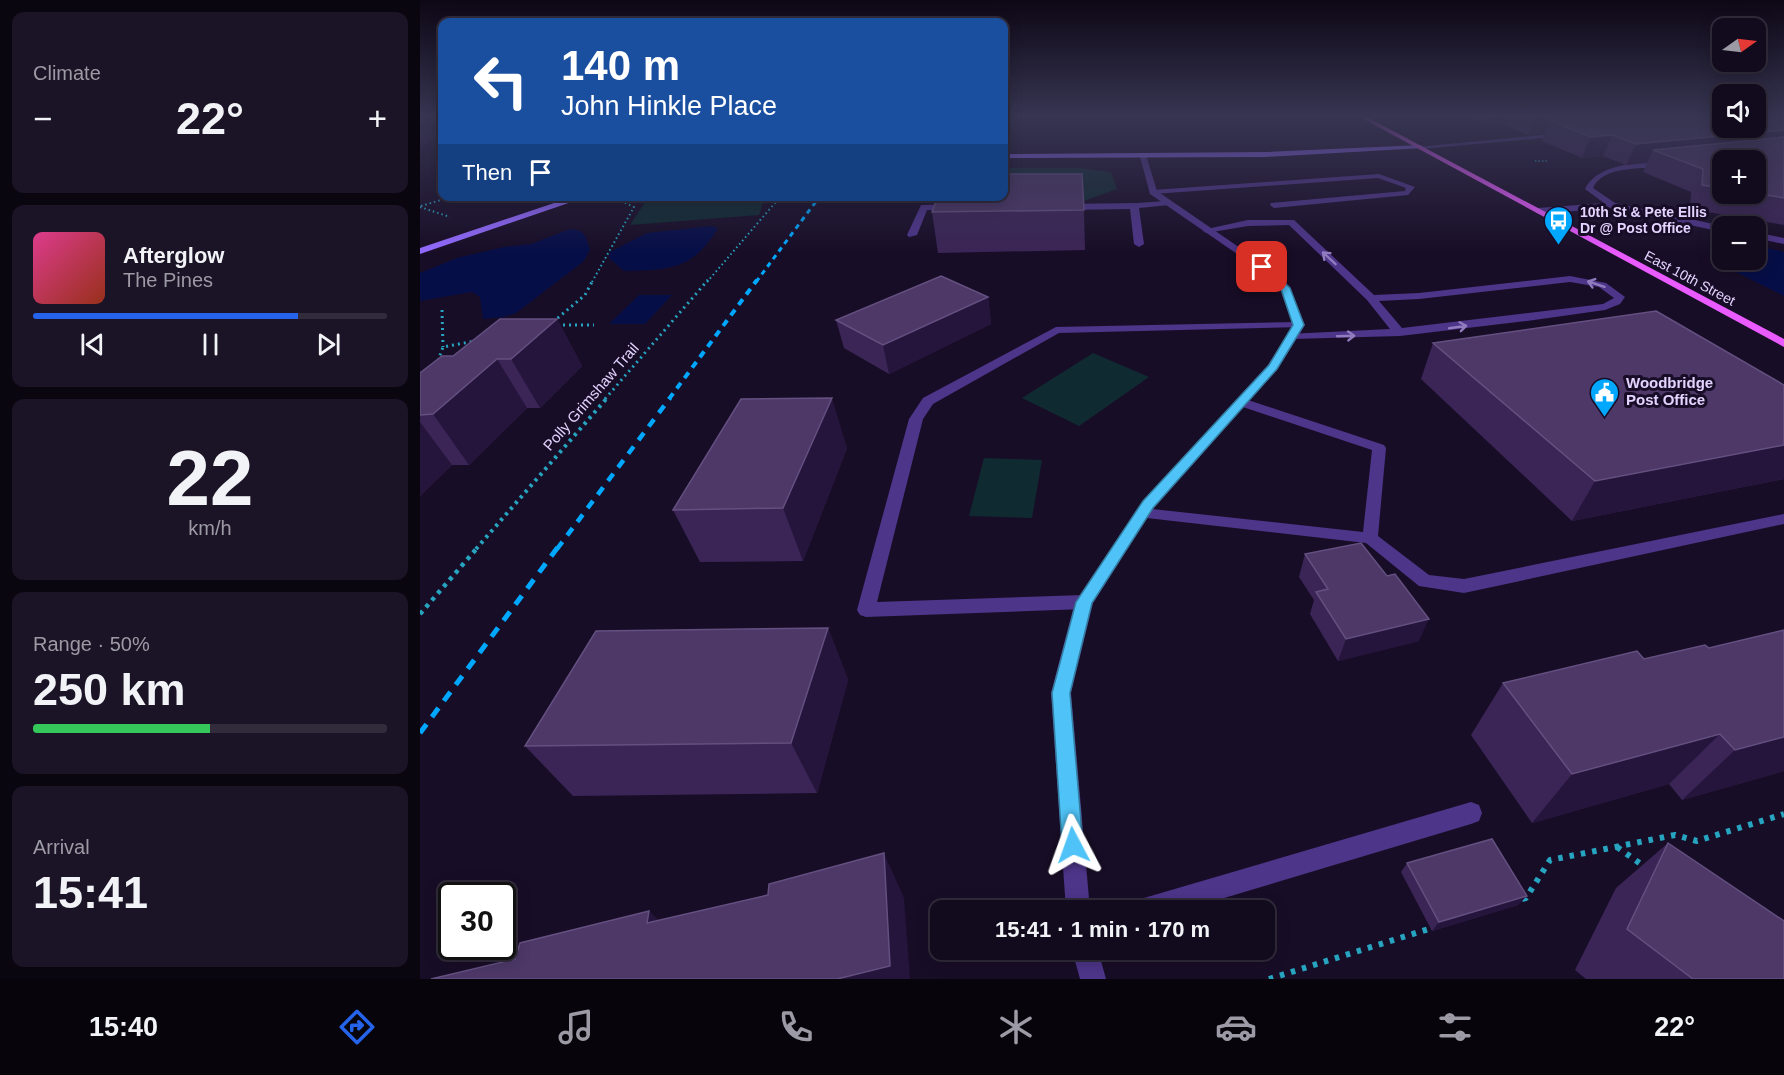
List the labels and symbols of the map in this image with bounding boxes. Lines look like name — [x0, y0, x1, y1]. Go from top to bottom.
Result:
north arrow — [1712, 18, 1766, 72]
bus stop icon: 10th St & Pete Ellis Dr @ Post Office — [1543, 204, 1575, 246]
place label: 10th St & Pete Ellis Dr @ Post Office — [1580, 204, 1707, 236]
pin — [1236, 241, 1287, 292]
street label: East 10th Street — [1642, 247, 1738, 309]
one-way arrow — [1321, 251, 1336, 265]
one-way arrow — [1587, 278, 1606, 289]
one-way arrow — [1448, 321, 1468, 332]
one-way arrow — [1336, 330, 1355, 341]
street label: Polly Grimshaw Trail — [539, 340, 642, 454]
place label: Woodbridge Post Office — [1626, 374, 1713, 408]
public building icon: Woodbridge Post Office — [1589, 376, 1621, 418]
position arrow — [1041, 813, 1105, 877]
speed limit sign: 30 — [438, 882, 516, 960]

